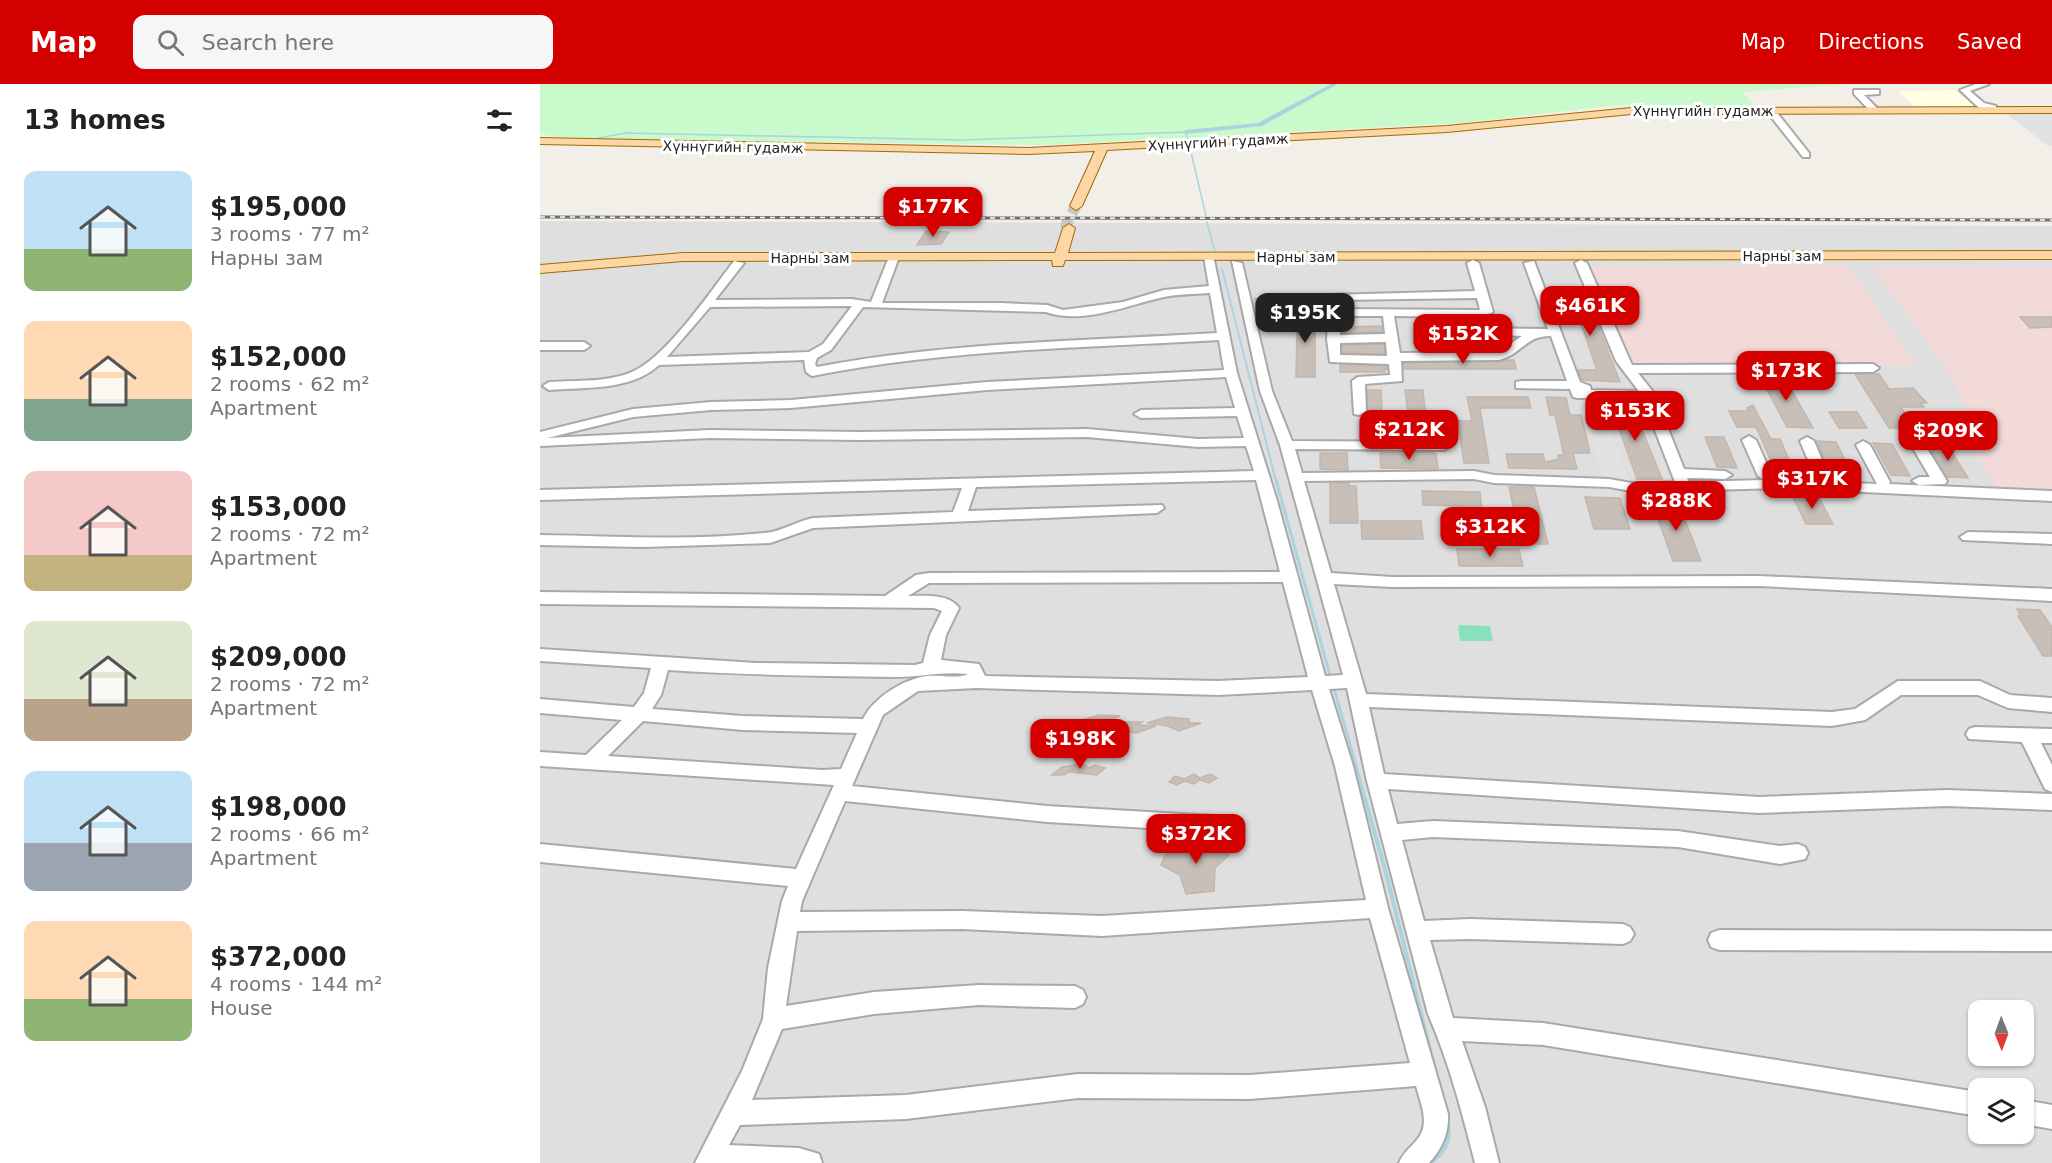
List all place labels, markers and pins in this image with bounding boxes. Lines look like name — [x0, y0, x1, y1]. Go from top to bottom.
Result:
pin: $177K — [891, 187, 975, 238]
pin: $461K — [1548, 286, 1632, 337]
pin: $195K — [1263, 293, 1347, 344]
pin: $152K — [1421, 314, 1505, 365]
pin: $173K — [1744, 351, 1828, 402]
pin: $153K — [1593, 391, 1677, 442]
pin: $212K — [1367, 410, 1451, 461]
pin: $209K — [1906, 411, 1990, 462]
pin: $317K — [1770, 459, 1854, 510]
pin: $288K — [1634, 481, 1718, 532]
pin: $312K — [1448, 507, 1532, 558]
pin: $198K — [1038, 719, 1122, 770]
pin: $372K — [1154, 814, 1238, 865]

